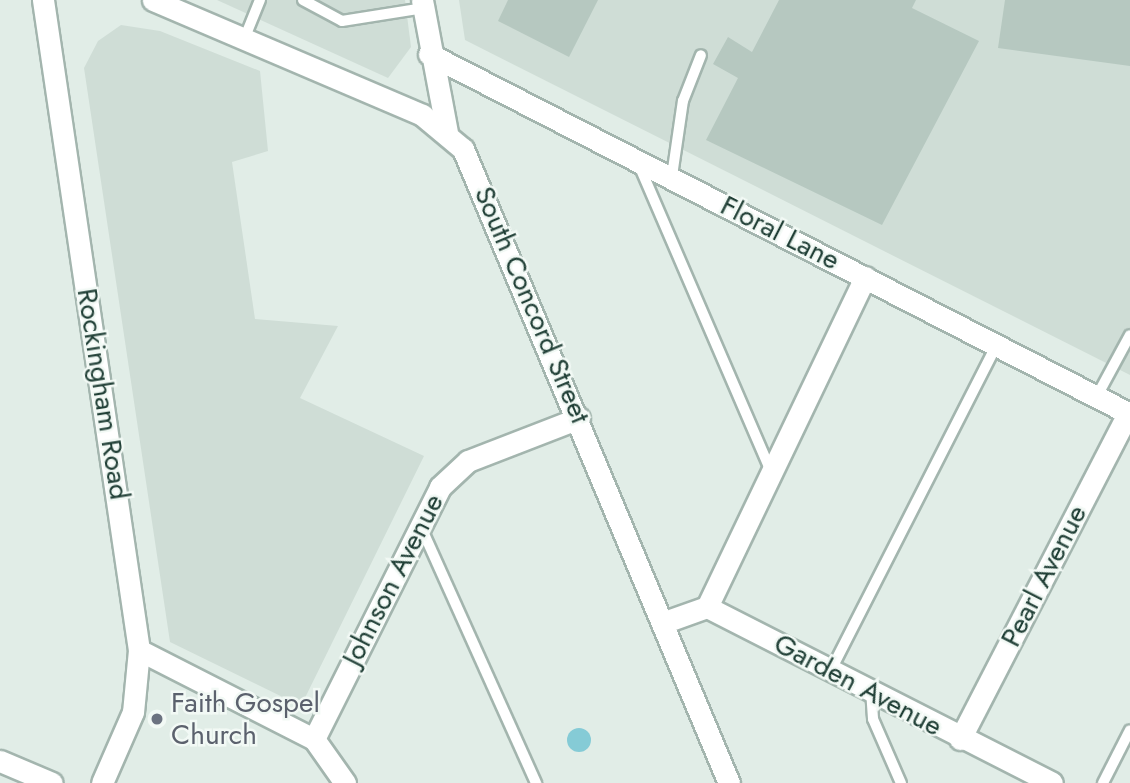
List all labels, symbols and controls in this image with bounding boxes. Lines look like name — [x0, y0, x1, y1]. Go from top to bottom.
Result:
street label: South Concord Street — [467, 182, 597, 428]
street label: Floral Lane — [715, 189, 845, 277]
street label: Rockingham Road — [70, 286, 136, 502]
street label: Johnson Avenue — [335, 488, 451, 672]
street label: Pearl Avenue — [994, 500, 1094, 652]
street label: Garden Avenue — [768, 627, 948, 743]
place label: Faith Gospel Church — [171, 686, 320, 752]
marker: Faith Gospel Church — [149, 711, 165, 727]

